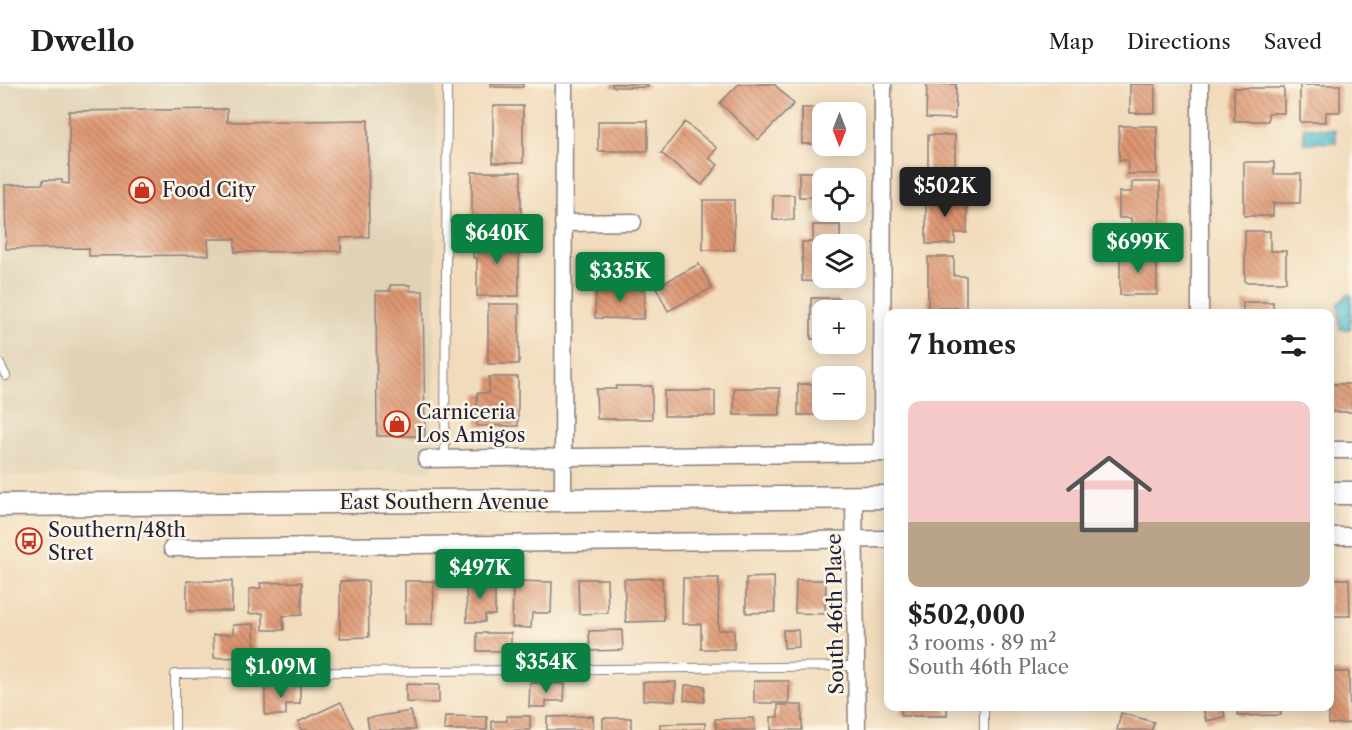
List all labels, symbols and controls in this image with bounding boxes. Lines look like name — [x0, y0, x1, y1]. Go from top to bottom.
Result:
text: Dwello — [30, 24, 135, 58]
text: Map — [1049, 29, 1094, 54]
text: Directions — [1127, 29, 1231, 54]
text: Saved — [1264, 29, 1322, 54]
north arrow — [812, 102, 866, 156]
map controls — [812, 102, 866, 420]
pin: $502K — [903, 167, 987, 218]
button: locate — [812, 168, 866, 222]
text: $502K — [914, 174, 976, 198]
shop icon: Food City — [127, 175, 157, 205]
place label: Food City — [162, 178, 257, 202]
pin: $640K — [455, 214, 539, 265]
text: $640K — [465, 221, 529, 245]
pin: $699K — [1096, 223, 1180, 274]
text: $699K — [1107, 230, 1169, 254]
button: layers — [812, 234, 866, 288]
pin: $335K — [578, 252, 662, 303]
text: $335K — [590, 259, 650, 283]
button: + — [812, 300, 866, 354]
text: 7 homes — [908, 329, 1016, 361]
icon: filters — [1277, 329, 1310, 362]
button: − — [812, 366, 866, 420]
place label: Carniceria Los Amigos — [416, 400, 526, 447]
shop icon: Carniceria Los Amigos — [382, 409, 412, 439]
icon: home — [1055, 440, 1163, 548]
street label: East Southern Avenue — [339, 490, 549, 514]
place label: Southern/48th Stret — [48, 518, 187, 565]
bus stop icon: Southern/48th Stret — [14, 526, 44, 556]
street label: South 46th Place — [822, 533, 848, 695]
pin: $497K — [438, 549, 522, 600]
text: $497K — [449, 556, 511, 580]
text: $502,000 — [908, 599, 1025, 631]
text: 3 rooms · 89 m² — [908, 631, 1056, 655]
pin: $354K — [504, 643, 588, 694]
pin: $1.09M — [232, 648, 330, 699]
text: $354K — [515, 650, 577, 674]
text: $1.09M — [245, 655, 317, 679]
text: South 46th Place — [908, 655, 1069, 679]

